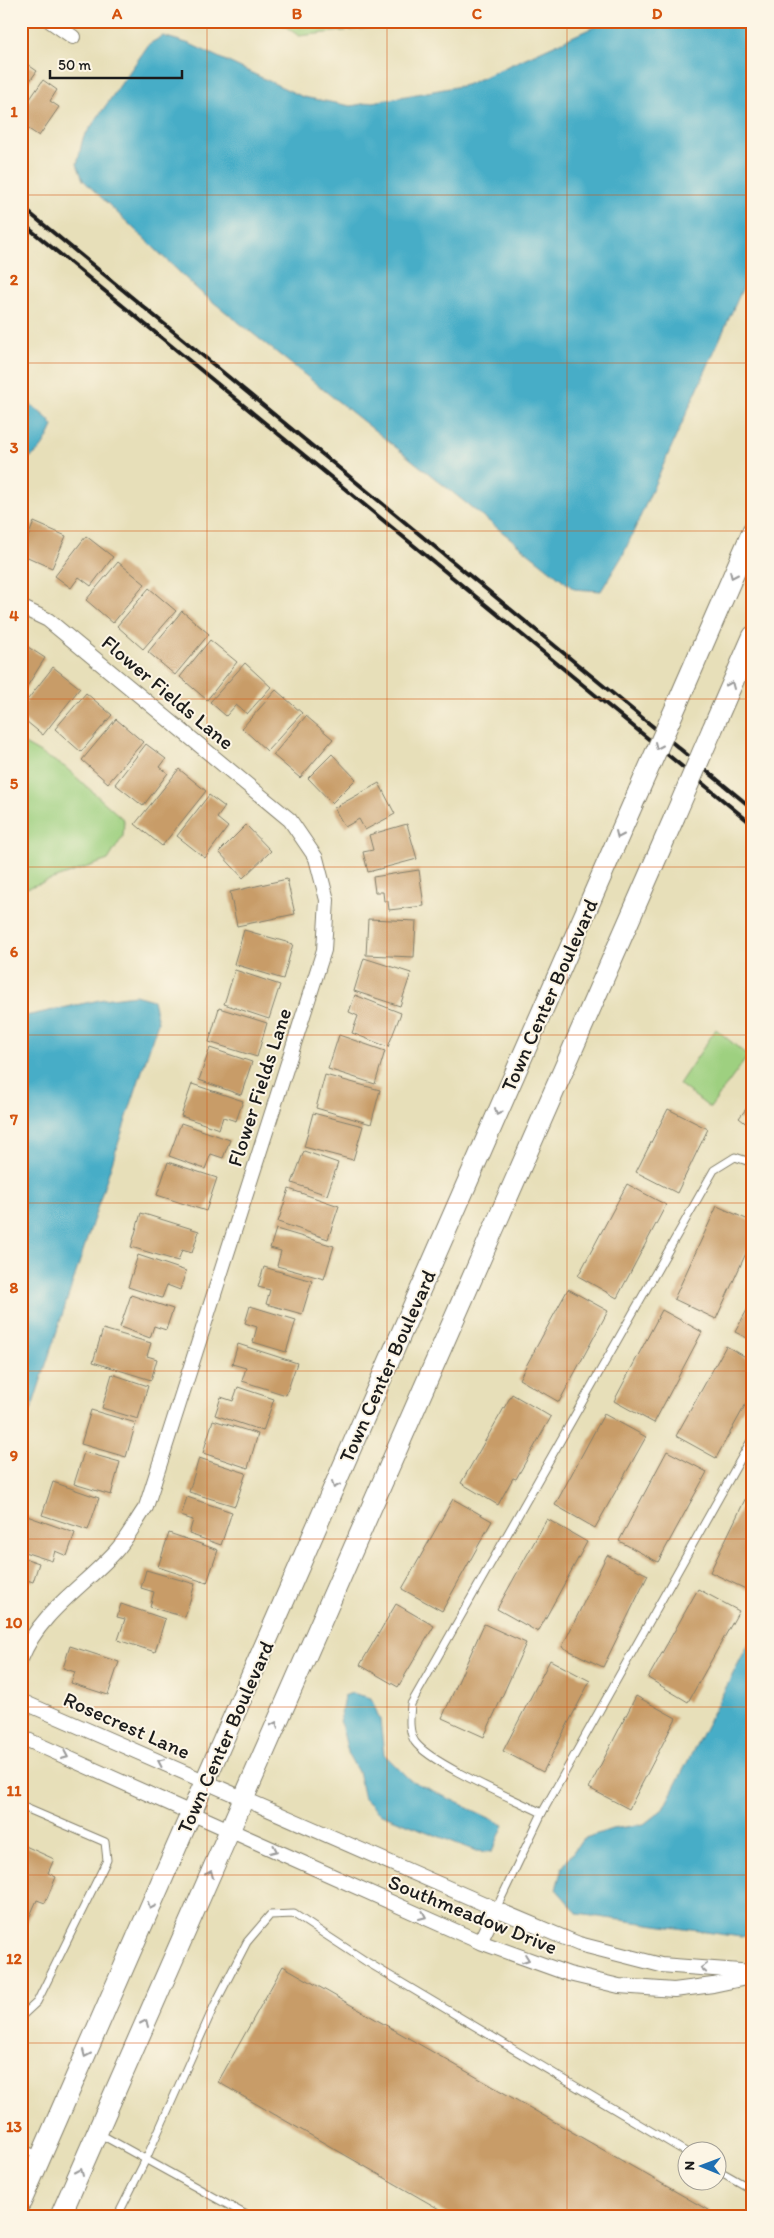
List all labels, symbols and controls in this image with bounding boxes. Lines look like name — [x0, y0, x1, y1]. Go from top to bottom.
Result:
text: A — [111, 4, 123, 23]
text: B — [292, 4, 303, 23]
text: C — [472, 4, 483, 23]
text: D — [652, 4, 663, 23]
scale bar — [50, 48, 182, 80]
text: 50 m — [58, 56, 91, 74]
text: 1 — [10, 102, 18, 121]
text: 2 — [10, 270, 19, 289]
text: 3 — [10, 438, 19, 457]
one-way arrow — [729, 570, 740, 579]
text: 4 — [9, 606, 19, 625]
street label: Flower Fields Lane — [97, 629, 239, 755]
one-way arrow — [725, 681, 736, 690]
one-way arrow — [654, 741, 665, 750]
text: 5 — [10, 774, 19, 793]
one-way arrow — [615, 830, 626, 839]
street label: Town Center Boulevard — [495, 894, 603, 1095]
text: 6 — [10, 942, 19, 961]
street label: Flower Fields Lane — [222, 1005, 296, 1169]
one-way arrow — [494, 1107, 505, 1116]
text: 7 — [9, 1110, 18, 1129]
street label: Town Center Boulevard — [333, 1265, 441, 1466]
text: 8 — [10, 1278, 19, 1297]
text: 9 — [10, 1446, 18, 1465]
one-way arrow — [330, 1480, 341, 1489]
text: 10 — [5, 1613, 23, 1632]
street label: Town Center Boulevard — [171, 1636, 279, 1837]
street label: Rosecrest Lane — [60, 1686, 194, 1764]
one-way arrow — [269, 1721, 280, 1730]
one-way arrow — [60, 1750, 69, 1761]
one-way arrow — [157, 1758, 166, 1769]
text: 11 — [7, 1781, 22, 1800]
one-way arrow — [269, 1843, 278, 1854]
street label: Southmeadow Drive — [385, 1869, 561, 1959]
one-way arrow — [204, 1870, 215, 1879]
one-way arrow — [147, 1901, 158, 1910]
one-way arrow — [418, 1910, 427, 1920]
text: 12 — [6, 1949, 23, 1968]
one-way arrow — [521, 1953, 530, 1963]
one-way arrow — [700, 1963, 708, 1974]
one-way arrow — [139, 2019, 150, 2028]
one-way arrow — [81, 2049, 92, 2058]
text: 13 — [6, 2117, 22, 2136]
north arrow — [676, 2140, 726, 2190]
text: N — [681, 2161, 698, 2171]
one-way arrow — [74, 2168, 84, 2177]

